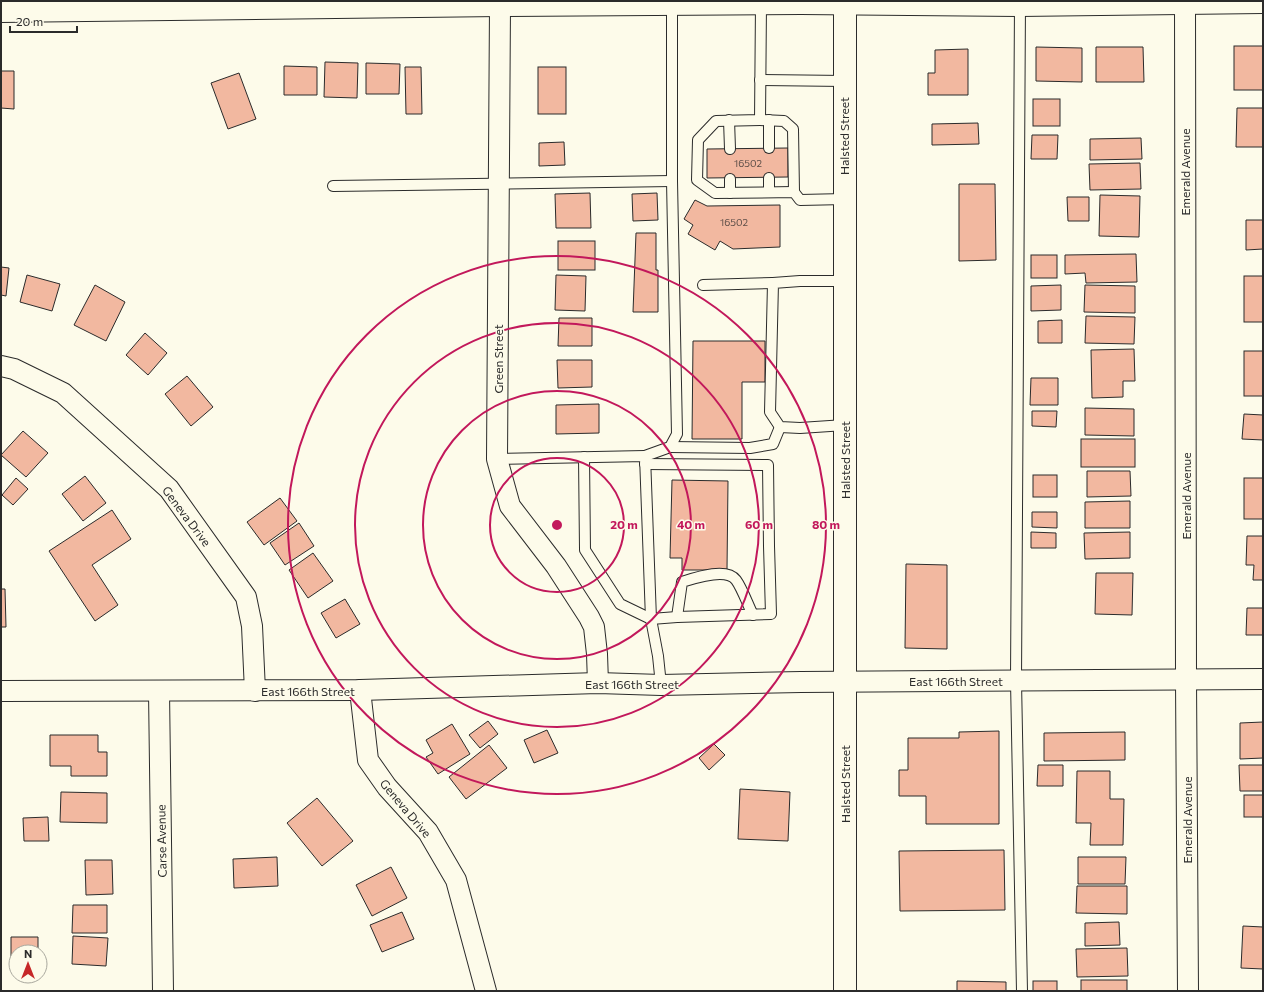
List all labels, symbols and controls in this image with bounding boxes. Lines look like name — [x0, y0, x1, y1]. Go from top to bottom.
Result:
scale bar — [10, 8, 77, 34]
text: 20 m — [16, 14, 43, 28]
street label: Halsted Street — [837, 97, 851, 175]
street label: Emerald Avenue — [1178, 128, 1192, 216]
house number: 16502 — [734, 157, 763, 169]
house number: 16502 — [720, 216, 749, 228]
street label: Green Street — [491, 324, 505, 394]
street label: Halsted Street — [838, 421, 852, 499]
street label: Emerald Avenue — [1179, 452, 1193, 540]
street label: Geneva Drive — [160, 483, 214, 549]
text: 20 m — [610, 517, 638, 531]
text: 40 m — [677, 517, 705, 531]
text: 60 m — [745, 517, 773, 531]
text: 80 m — [812, 517, 840, 531]
centre of rings — [550, 518, 564, 532]
street label: East 166th Street — [909, 674, 1003, 688]
street label: East 166th Street — [585, 677, 679, 691]
street label: East 166th Street — [261, 684, 355, 698]
street label: Halsted Street — [838, 745, 852, 823]
street label: Geneva Drive — [378, 776, 434, 840]
street label: Emerald Avenue — [1180, 776, 1194, 864]
street label: Carse Avenue — [153, 804, 169, 878]
north arrow — [8, 944, 48, 984]
text: N — [24, 947, 32, 960]

